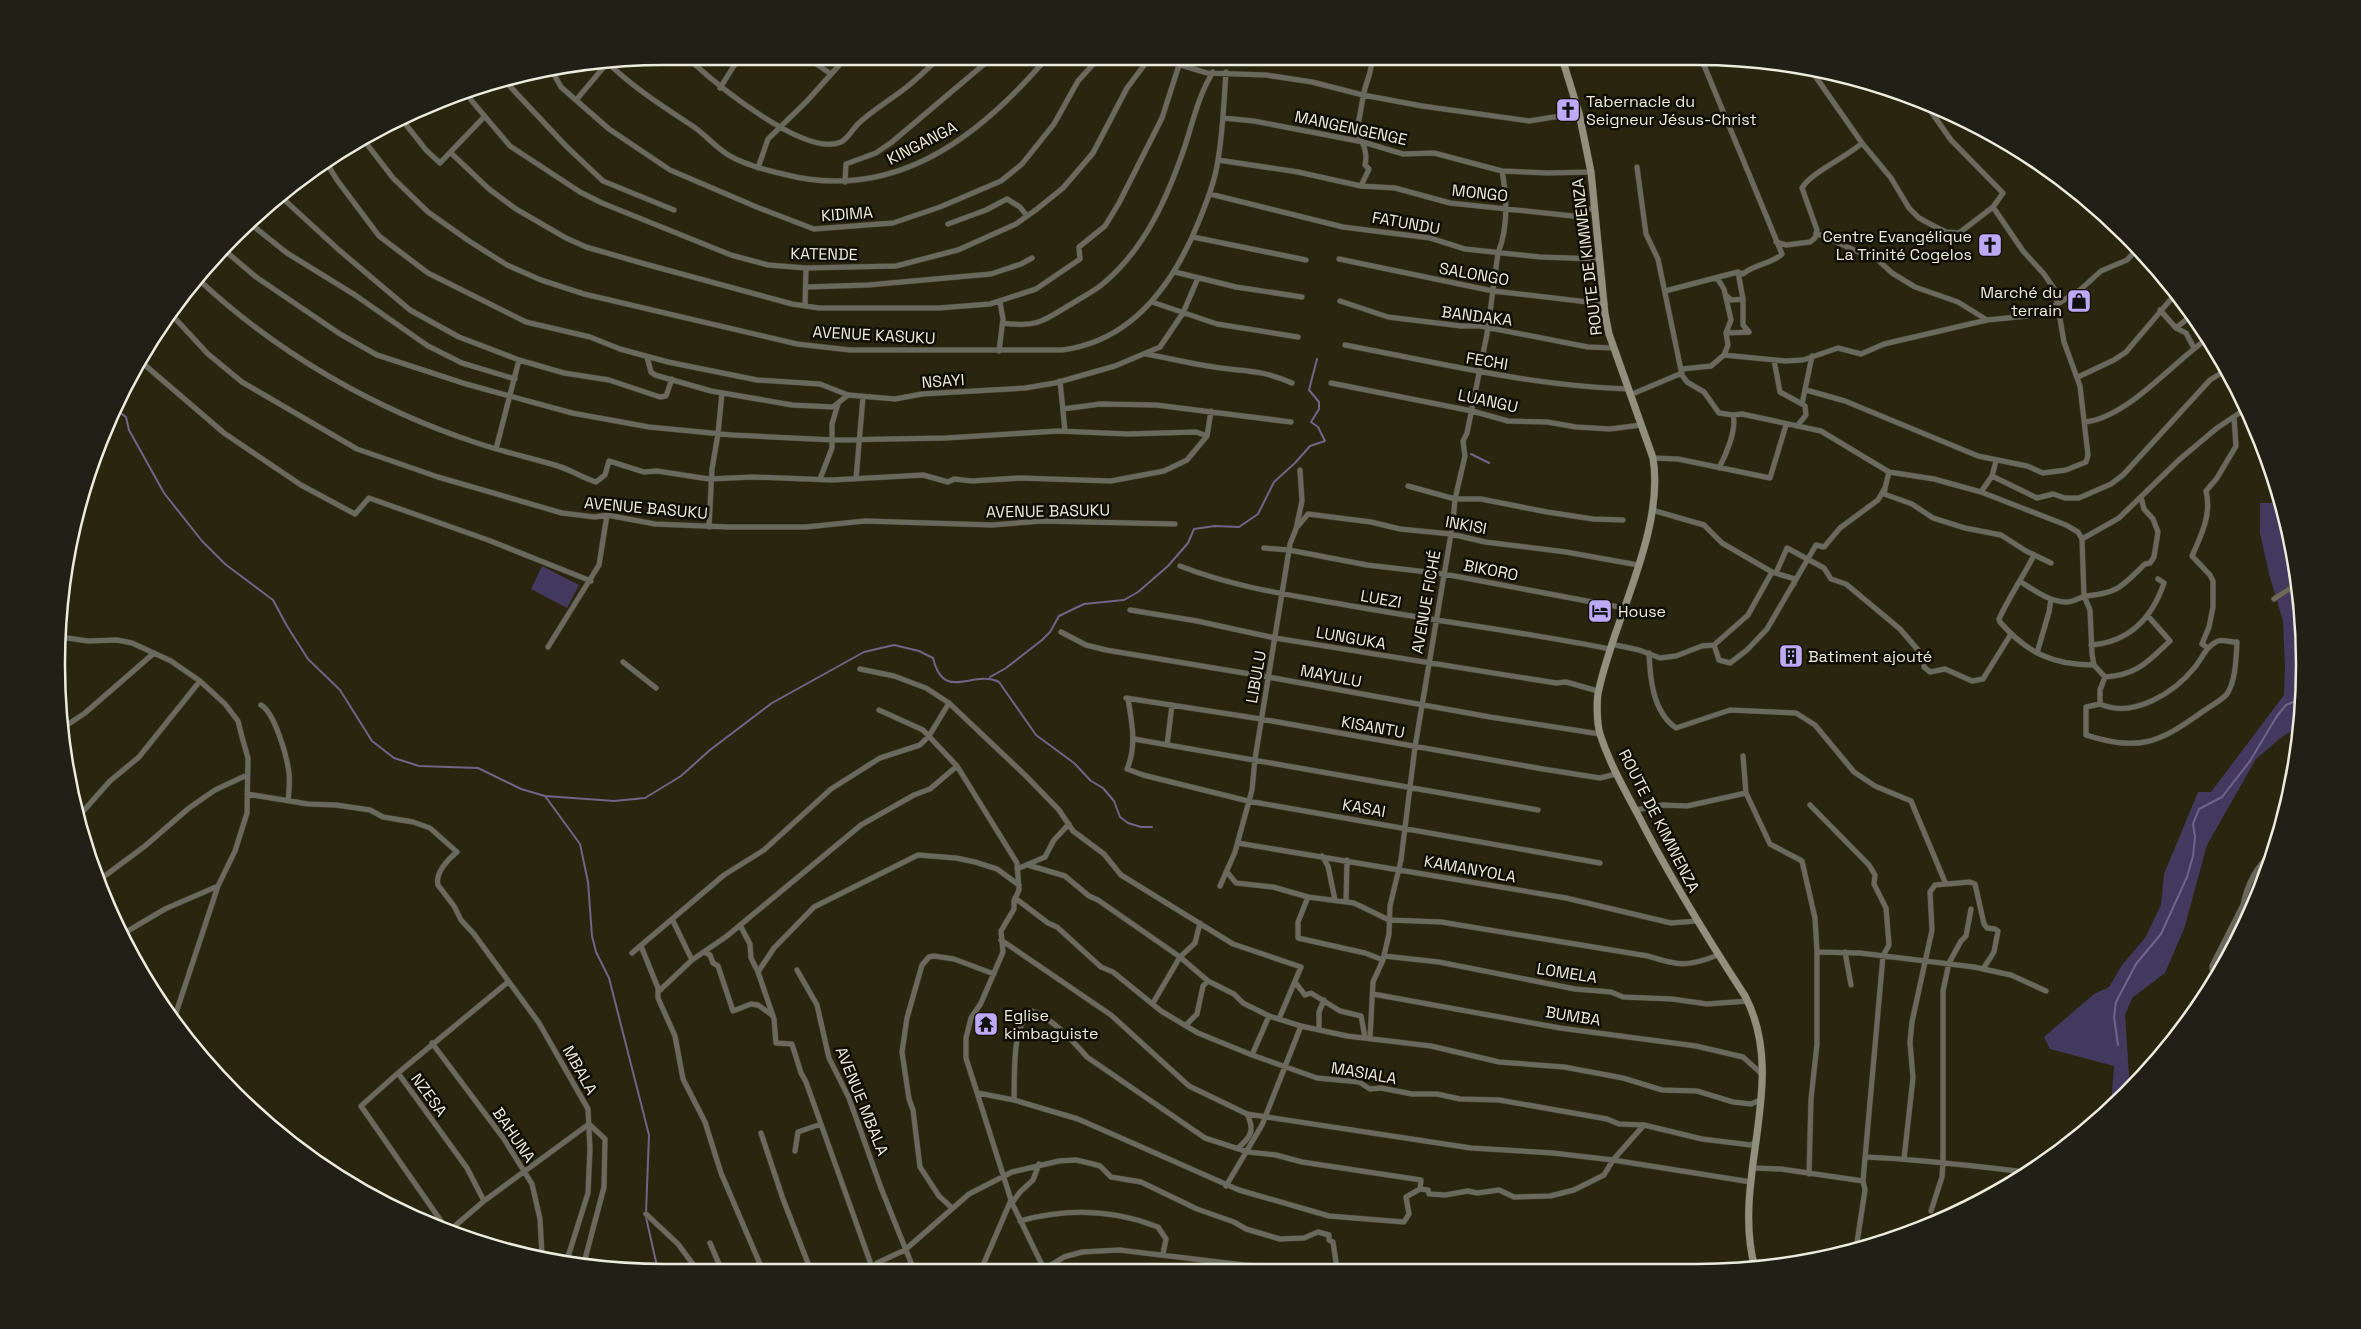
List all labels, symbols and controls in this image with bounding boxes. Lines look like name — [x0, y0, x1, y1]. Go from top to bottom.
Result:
place label: Tabernacle du Seigneur Jésus-Christ — [1586, 91, 1757, 130]
church icon: Tabernacle du Seigneur Jésus-Christ — [1555, 97, 1581, 123]
street label: MANGENGENGE — [1293, 106, 1409, 150]
street label: KINGANGA — [883, 116, 961, 170]
street label: ROUTE DE KIMWENZA — [1567, 177, 1607, 337]
street label: MONGO — [1451, 180, 1509, 206]
street label: KIDIMA — [820, 202, 874, 226]
street label: FATUNDU — [1370, 207, 1442, 239]
place label: Centre Evangélique La Trinité Cogelos — [1822, 226, 1972, 265]
church icon: Centre Evangélique La Trinité Cogelos — [1977, 232, 2003, 258]
street label: KATENDE — [790, 243, 858, 265]
street label: SALONGO — [1437, 258, 1511, 290]
place label: Marché du terrain — [1980, 282, 2062, 321]
shop icon: Marché du terrain — [2066, 288, 2092, 314]
street label: BANDAKA — [1440, 301, 1514, 331]
street label: AVENUE KASUKU — [812, 321, 936, 349]
street label: FECHI — [1464, 347, 1510, 375]
street label: NSAYI — [921, 369, 965, 393]
street label: LUANGU — [1456, 384, 1520, 418]
street label: AVENUE BASUKU — [583, 492, 709, 524]
street label: AVENUE BASUKU — [986, 499, 1110, 523]
street label: INKISI — [1444, 511, 1488, 539]
street label: AVENUE FICHÉ — [1407, 549, 1445, 655]
street label: BIKORO — [1462, 554, 1520, 586]
street label: LUEZI — [1359, 585, 1403, 613]
hotel icon: House — [1587, 598, 1613, 624]
place label: House — [1618, 601, 1666, 622]
street label: LUNGUKA — [1314, 622, 1388, 654]
building icon: Batiment ajouté — [1778, 643, 1804, 669]
place label: Batiment ajouté — [1808, 646, 1932, 667]
street label: LIBULU — [1241, 649, 1271, 705]
street label: MAYULU — [1298, 660, 1364, 692]
street label: KISANTU — [1340, 711, 1406, 743]
street label: ROUTE DE KIMWENZA — [1614, 746, 1704, 896]
street label: KASAI — [1341, 794, 1387, 822]
street label: KAMANYOLA — [1422, 851, 1518, 887]
street label: LOMELA — [1535, 958, 1599, 988]
street label: BUMBA — [1544, 1001, 1602, 1031]
place label: Eglise kimbaguiste — [1004, 1005, 1098, 1044]
temple icon: Eglise kimbaguiste — [973, 1011, 999, 1037]
street label: MBALA — [558, 1042, 602, 1098]
street label: AVENUE MBALA — [831, 1043, 893, 1159]
street label: MASIALA — [1329, 1057, 1399, 1089]
street label: NZESA — [406, 1069, 452, 1121]
street label: BAHUNA — [488, 1103, 540, 1167]

